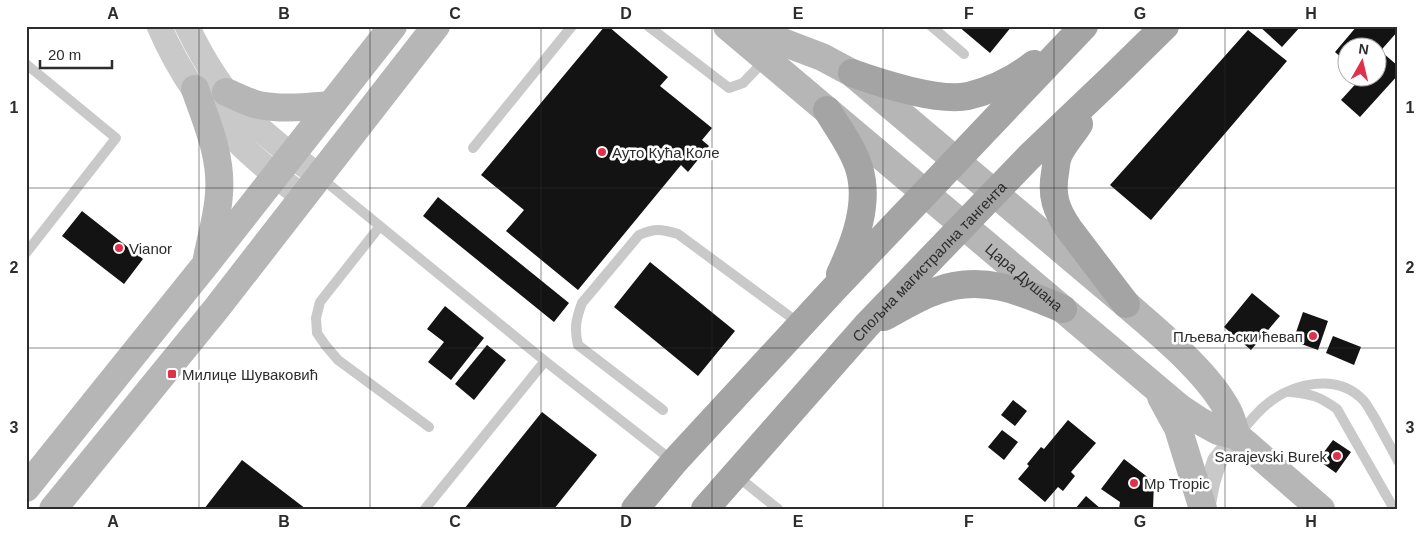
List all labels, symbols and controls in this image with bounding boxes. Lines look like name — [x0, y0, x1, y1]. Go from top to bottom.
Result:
text: A — [107, 5, 119, 22]
text: B — [278, 5, 290, 22]
text: C — [449, 5, 461, 22]
text: D — [620, 5, 632, 22]
text: E — [793, 5, 804, 22]
text: F — [964, 5, 974, 22]
text: G — [1134, 5, 1146, 22]
text: H — [1305, 5, 1317, 22]
scale bar — [40, 38, 112, 70]
north arrow — [1336, 38, 1386, 88]
text: N — [1358, 40, 1370, 58]
text: 20 m — [48, 46, 81, 63]
text: 1 — [10, 99, 19, 116]
text: 1 — [1406, 99, 1415, 116]
place label: Ауто Кућа Коле — [612, 144, 719, 161]
marker: Ауто Кућа Коле — [596, 146, 608, 158]
street label: Спољна магистрална тангента — [848, 177, 1010, 345]
street label: Цара Душана — [982, 239, 1067, 315]
place label: Vianor — [129, 240, 172, 257]
marker: Vianor — [113, 242, 125, 254]
text: 2 — [10, 259, 19, 276]
text: 2 — [1406, 259, 1415, 276]
place label: Пљеваљски ћевап — [1173, 328, 1303, 345]
marker: Пљеваљски ћевап — [1307, 330, 1319, 342]
place label: Милице Шуваковић — [182, 366, 318, 383]
marker: Милице Шуваковић — [166, 368, 178, 380]
text: 3 — [10, 419, 19, 436]
text: 3 — [1406, 419, 1415, 436]
place label: Sarajevski Burek — [1214, 448, 1327, 465]
marker: Sarajevski Burek — [1331, 450, 1343, 462]
place label: Mp Tropic — [1144, 475, 1210, 492]
marker: Mp Tropic — [1128, 477, 1140, 489]
text: A — [107, 513, 119, 530]
text: B — [278, 513, 290, 530]
text: C — [449, 513, 461, 530]
text: D — [620, 513, 632, 530]
text: E — [793, 513, 804, 530]
text: F — [964, 513, 974, 530]
text: G — [1134, 513, 1146, 530]
text: H — [1305, 513, 1317, 530]

